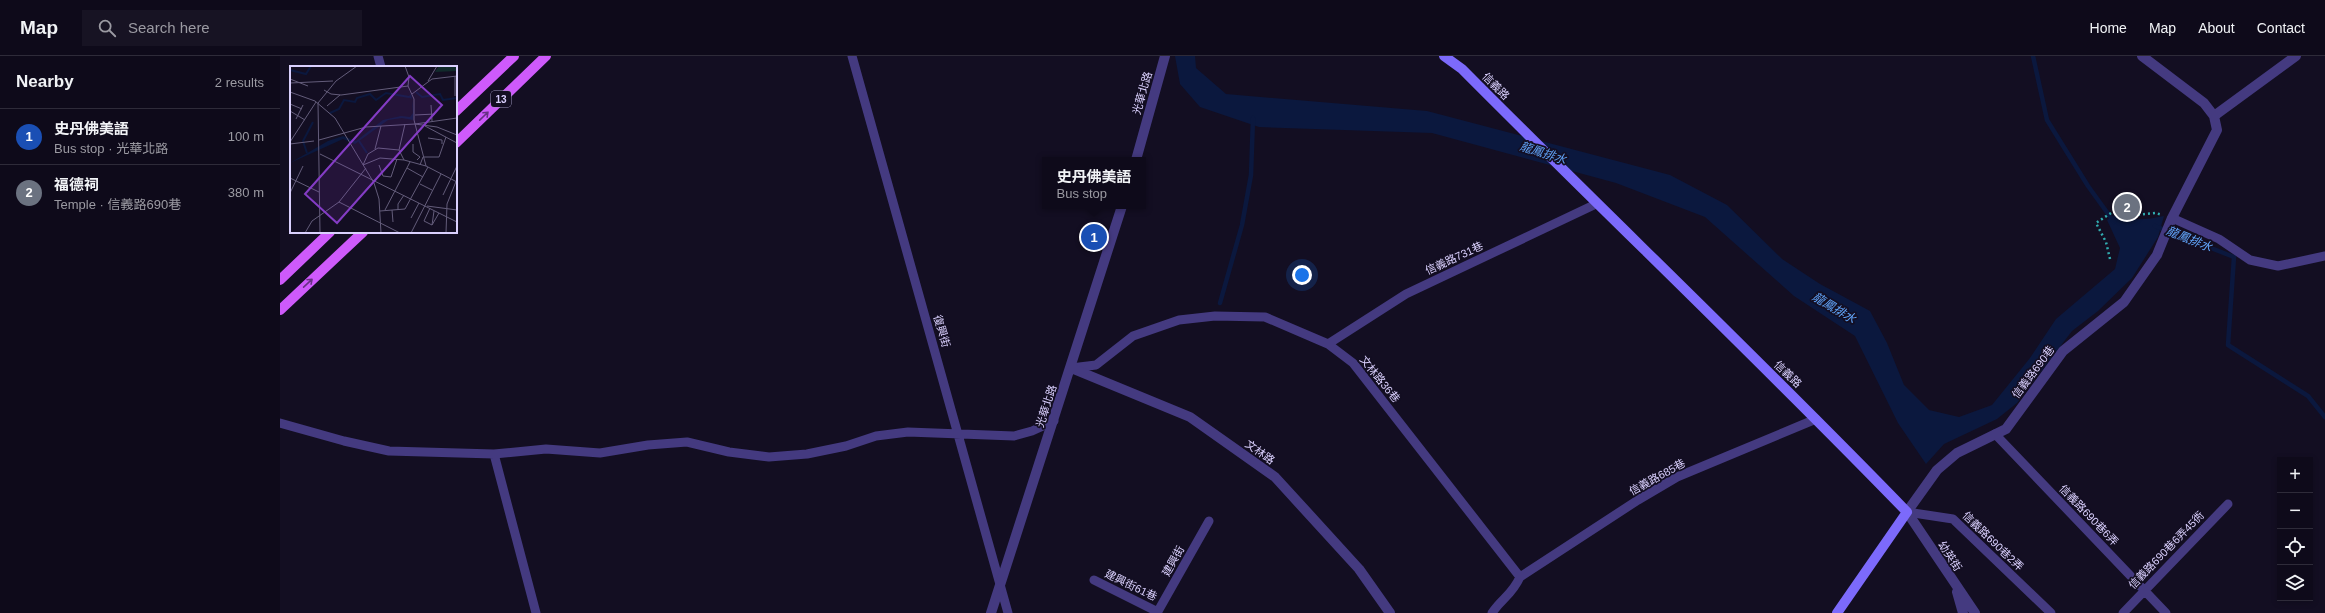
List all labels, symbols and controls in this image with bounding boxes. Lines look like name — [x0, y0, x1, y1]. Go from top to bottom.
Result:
search box — [82, 10, 362, 46]
text: Map — [20, 17, 58, 38]
icon: search — [96, 17, 118, 39]
text: Search here — [128, 19, 210, 36]
text: Home — [2090, 20, 2127, 36]
text: Map — [2149, 20, 2176, 36]
text: About — [2198, 20, 2235, 36]
text: Contact — [2257, 20, 2305, 36]
inset map — [290, 66, 457, 233]
street label: 光華北路 — [1130, 70, 1154, 116]
street label: 信義路 — [1480, 70, 1512, 102]
text: Nearby — [16, 72, 74, 91]
text: 2 results — [215, 75, 264, 90]
road number: 13 — [491, 91, 511, 107]
one-way arrow — [479, 111, 489, 121]
text: 史丹佛美語 — [54, 120, 129, 137]
text: 1 — [25, 129, 33, 144]
text: 100 m — [228, 129, 264, 144]
water label: 龍鳳排水 — [1518, 139, 1569, 167]
text: Bus stop · 光華北路 — [54, 141, 168, 156]
popup — [1042, 157, 1146, 209]
text: 史丹佛美語 — [1056, 168, 1132, 185]
text: 福德祠 — [54, 176, 99, 193]
text: 2 — [25, 185, 33, 200]
text: 380 m — [228, 185, 264, 200]
text: Bus stop — [1056, 186, 1107, 201]
pin: 2 — [2114, 192, 2140, 222]
text: Temple · 信義路690巷 — [54, 197, 181, 212]
pin: 1 — [1081, 222, 1107, 252]
water label: 龍鳳排水 — [2164, 224, 2215, 255]
street label: 信義路731巷 — [1423, 239, 1485, 277]
your location — [1292, 265, 1312, 285]
one-way arrow — [303, 278, 313, 288]
water label: 龍鳳排水 — [1810, 290, 1859, 327]
street label: 復興街 — [932, 313, 952, 349]
street label: 信義路690巷 — [2009, 343, 2057, 401]
street label: 文林路36巷 — [1358, 353, 1402, 405]
street label: 信義路 — [1772, 358, 1804, 390]
street label: 光華北路 — [1033, 383, 1059, 429]
street label: 文林路 — [1243, 438, 1277, 466]
street label: 信義路685巷 — [1627, 457, 1687, 497]
map controls — [2277, 457, 2313, 601]
button: + — [2277, 457, 2313, 493]
street label: 信義路690巷6弄 — [2057, 482, 2121, 548]
button: − — [2277, 493, 2313, 529]
street label: 信義路690巷2弄 — [1960, 509, 2026, 573]
street label: 信義路690巷6弄45衖 — [2126, 509, 2206, 591]
button: locate — [2277, 529, 2313, 565]
street label: 幼英街 — [1936, 539, 1964, 573]
street label: 建興街 — [1160, 544, 1186, 578]
button: layers — [2277, 565, 2313, 601]
street label: 建興街61巷 — [1103, 567, 1159, 603]

